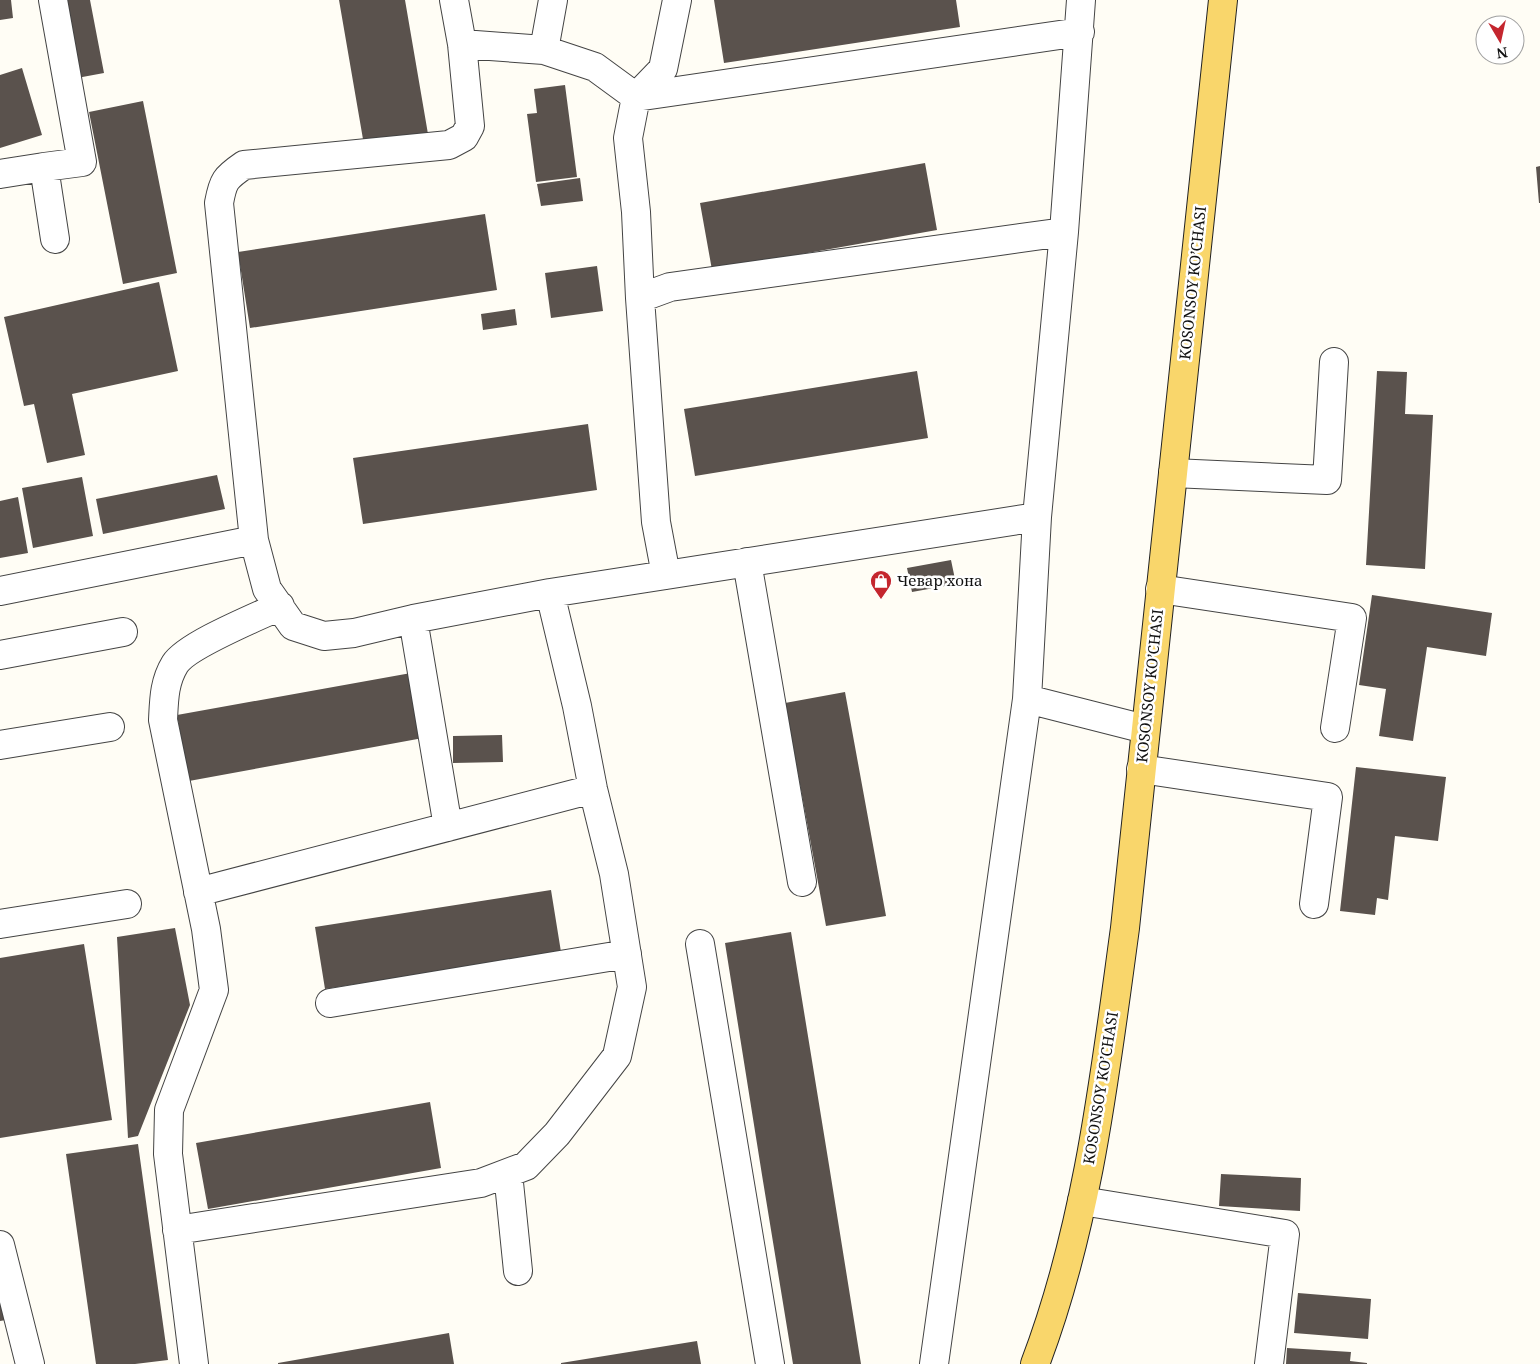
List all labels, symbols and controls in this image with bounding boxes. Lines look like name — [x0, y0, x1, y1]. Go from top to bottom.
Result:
north arrow — [1475, 15, 1525, 65]
text: N — [1495, 43, 1509, 64]
street label: KOSONSOY KO’CHASI — [1174, 205, 1210, 361]
shop icon: Чевар хона — [869, 569, 893, 600]
place label: Чевар хона — [897, 570, 983, 590]
street label: KOSONSOY KO’CHASI — [1131, 608, 1167, 764]
street label: KOSONSOY KO’CHASI — [1078, 1010, 1122, 1166]

